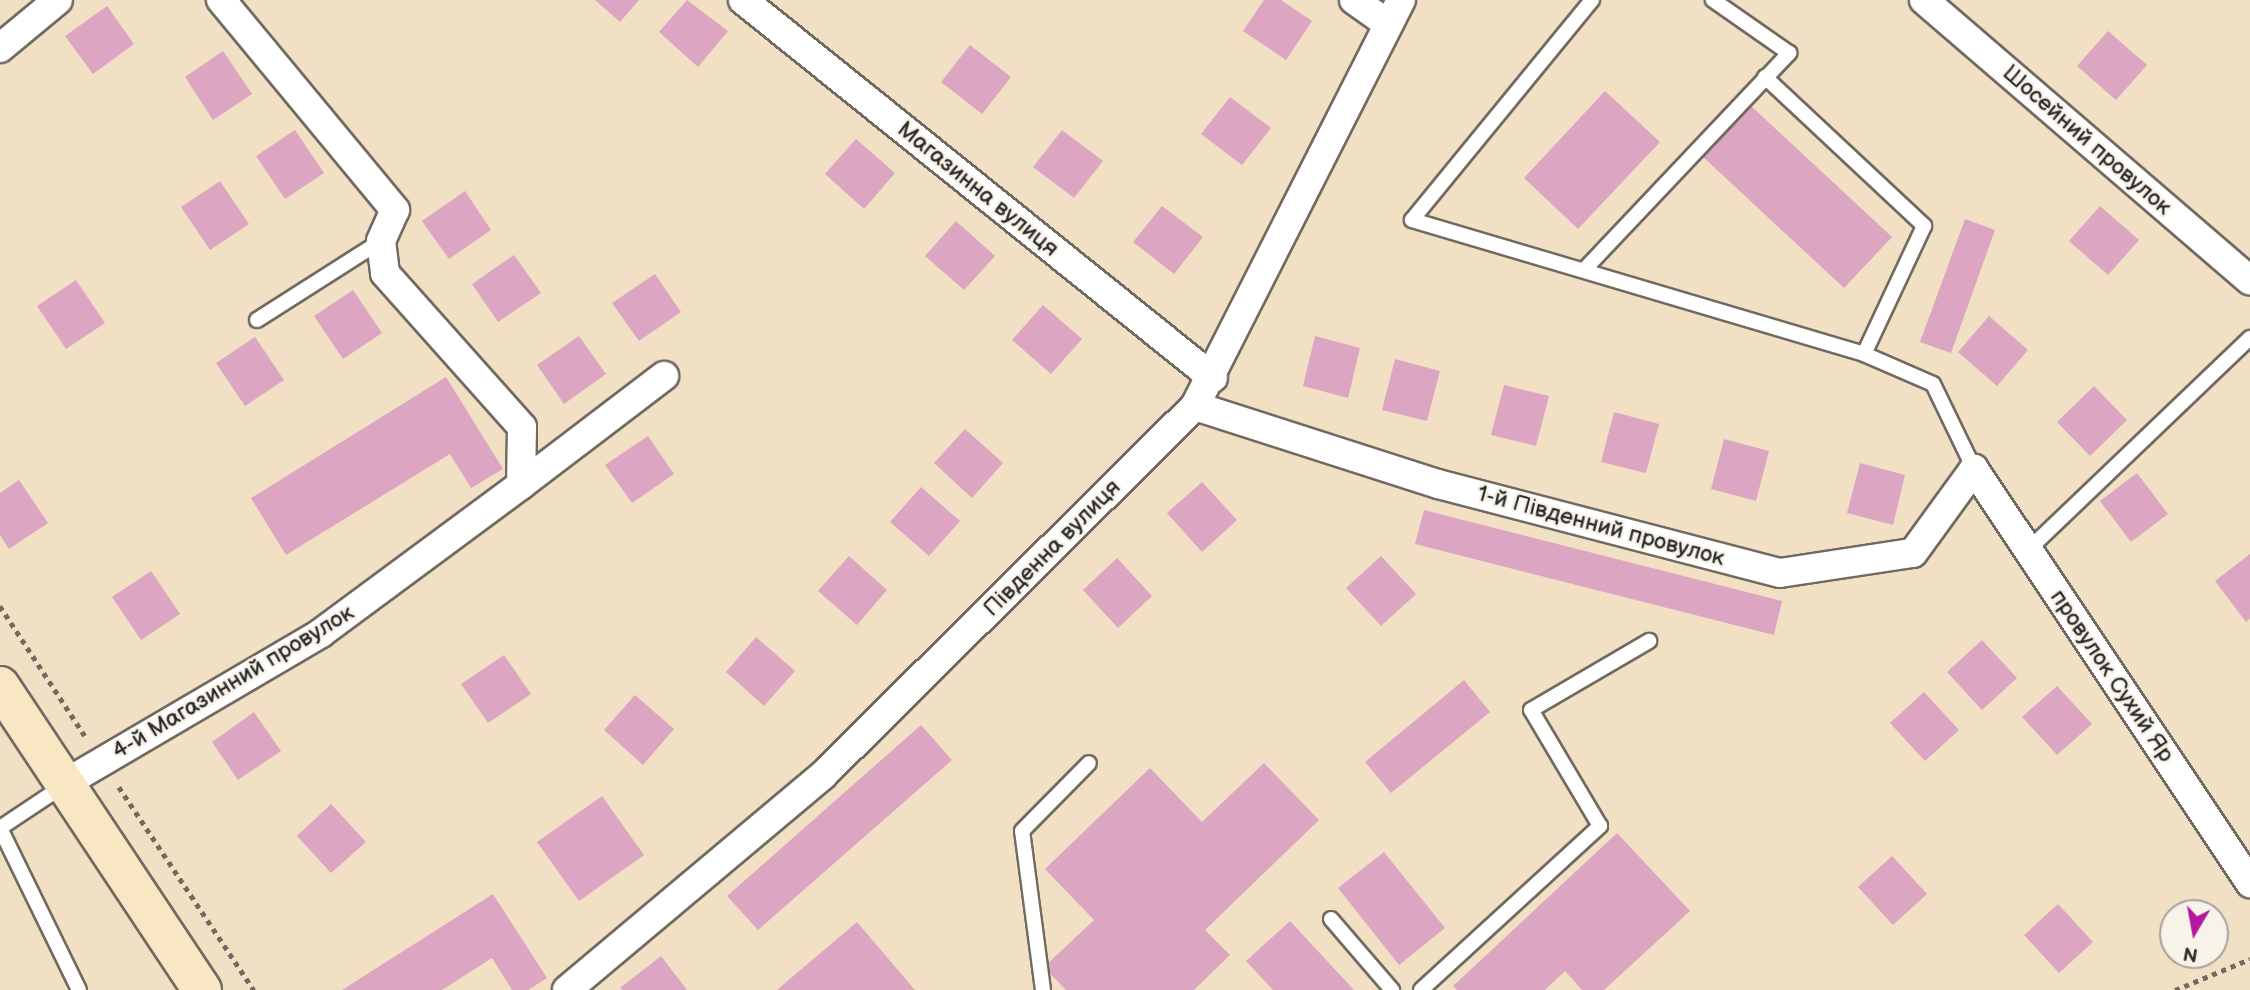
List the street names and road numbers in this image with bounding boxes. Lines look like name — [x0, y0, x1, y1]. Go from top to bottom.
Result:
street label: Шосейний провулок — [1997, 59, 2177, 221]
street label: Магазинна вулиця — [892, 116, 1064, 262]
street label: Південна вулиця — [978, 474, 1126, 622]
street label: 1-й Південний провулок — [1474, 480, 1728, 572]
street label: провулок Сухий Яр — [2044, 584, 2180, 768]
street label: 4-й Магазинний провулок — [107, 599, 359, 765]

